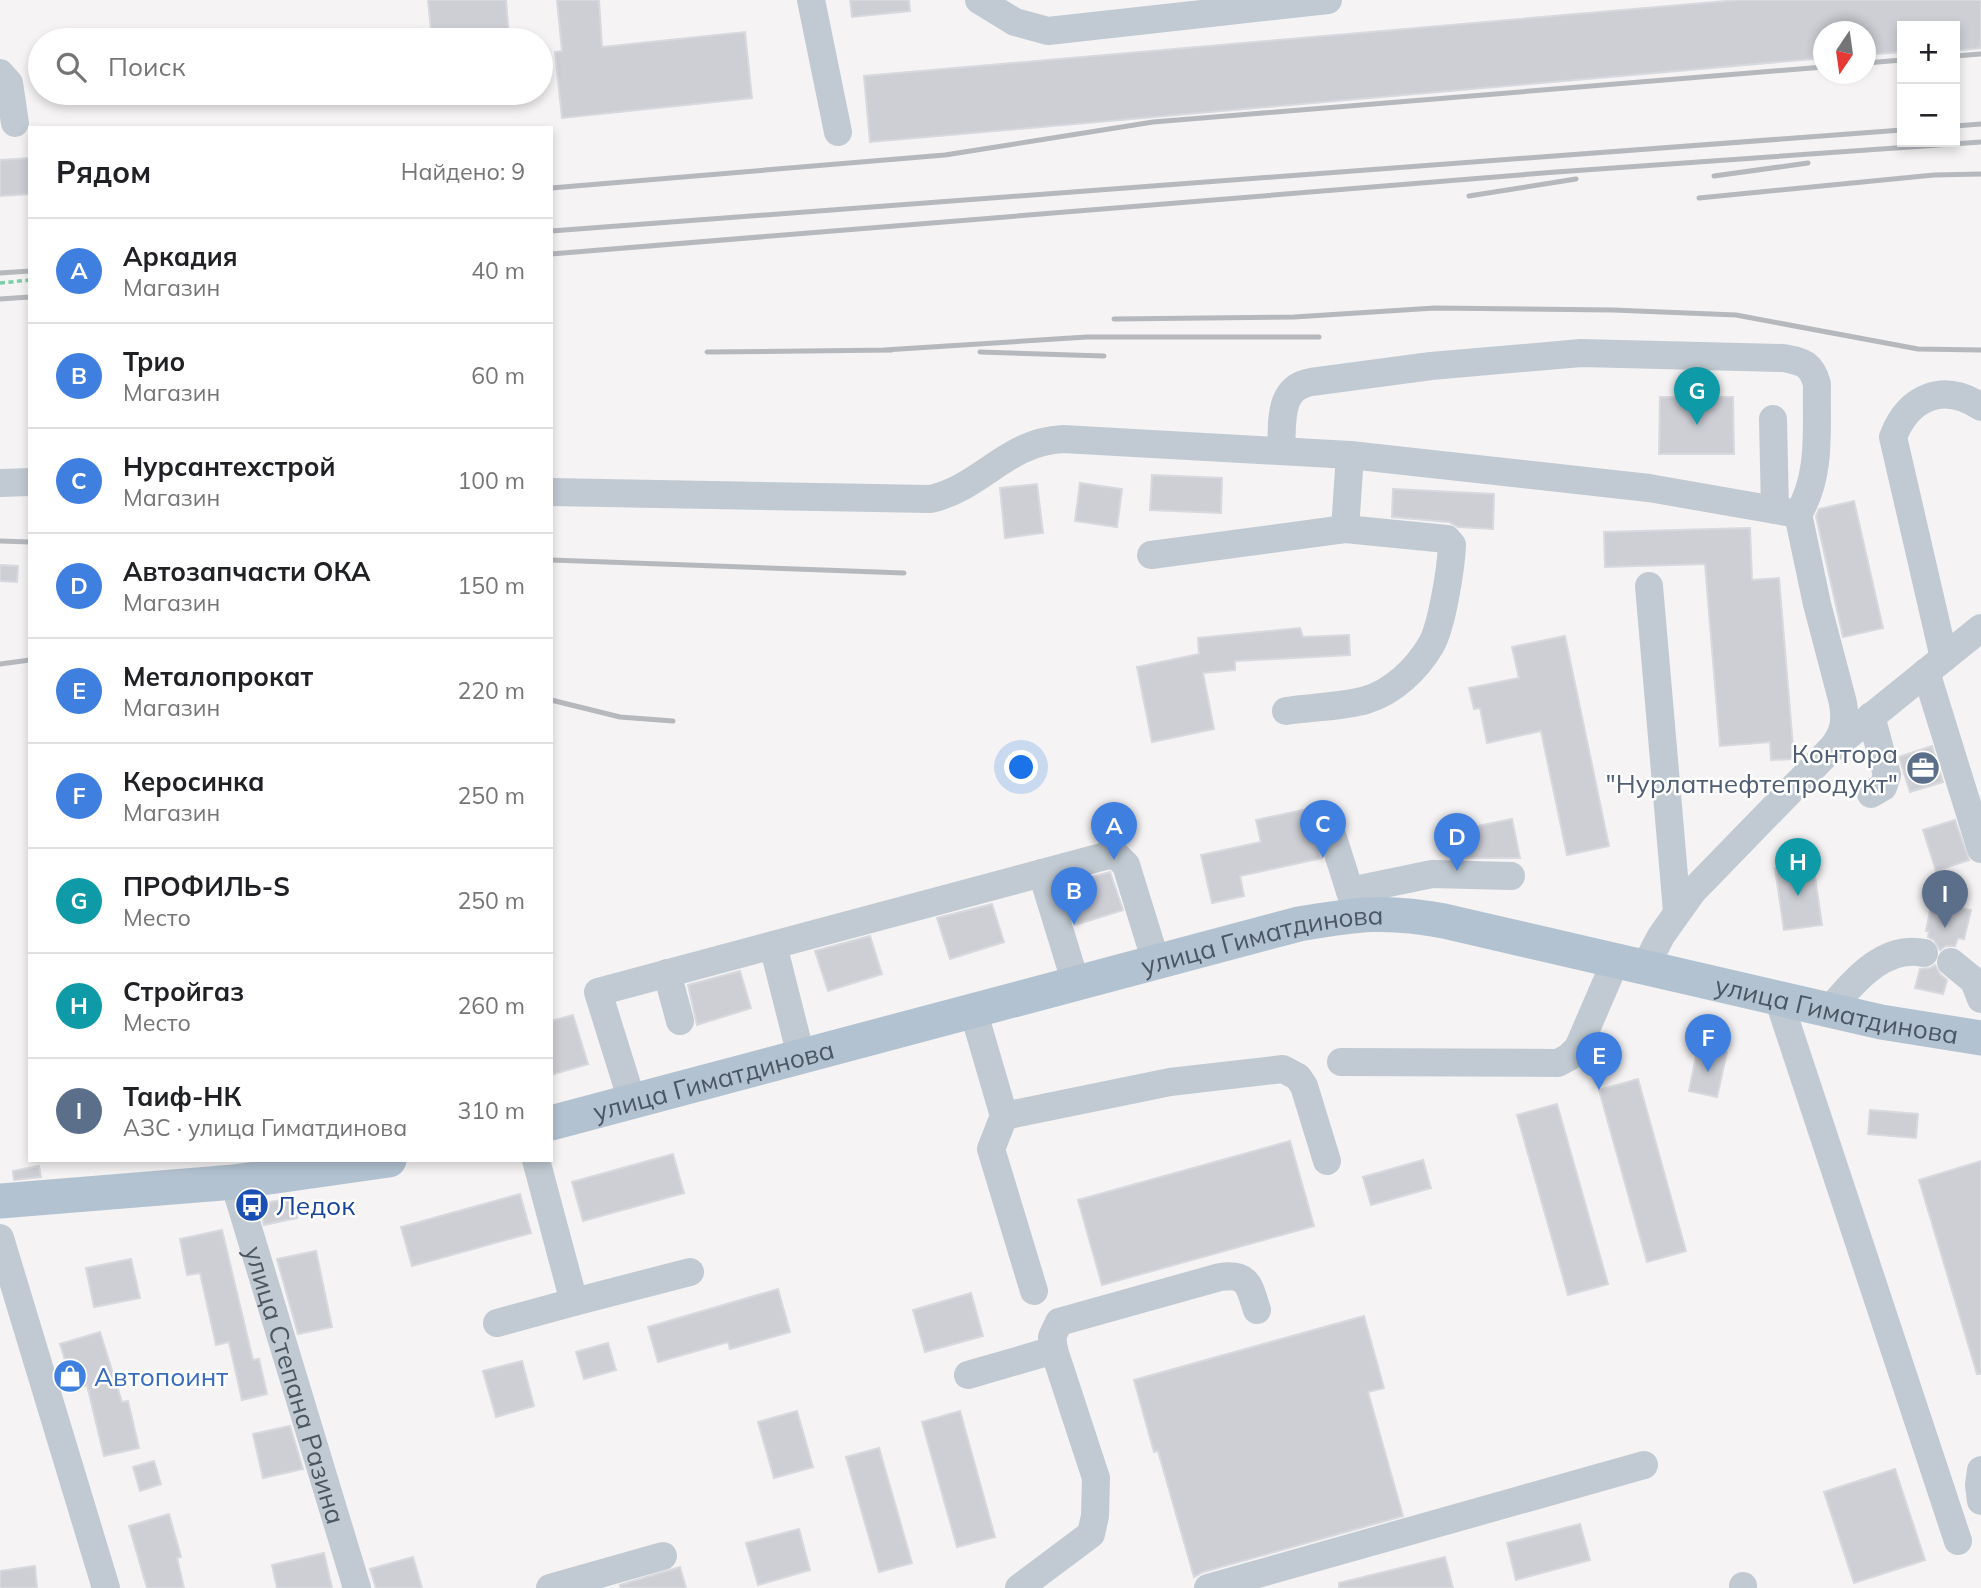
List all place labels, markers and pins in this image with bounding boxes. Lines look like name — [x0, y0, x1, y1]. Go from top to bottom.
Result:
pin: G — [1674, 367, 1720, 425]
place label: Контора "Нурлатнефтепродукт" — [1606, 737, 1898, 800]
office icon: Контора "Нурлатнефтепродукт" — [1904, 749, 1942, 787]
pin: C — [1300, 800, 1346, 858]
pin: A — [1091, 802, 1137, 860]
pin: D — [1434, 813, 1480, 871]
pin: H — [1775, 838, 1821, 896]
pin: B — [1051, 867, 1097, 925]
pin: I — [1922, 870, 1968, 928]
pin: F — [1685, 1014, 1731, 1072]
pin: E — [1576, 1032, 1622, 1090]
bus stop icon: Ледок — [233, 1186, 271, 1224]
place label: Ледок — [276, 1189, 355, 1222]
shop icon: Автопоинт — [51, 1357, 89, 1395]
place label: Автопоинт — [94, 1360, 228, 1393]

